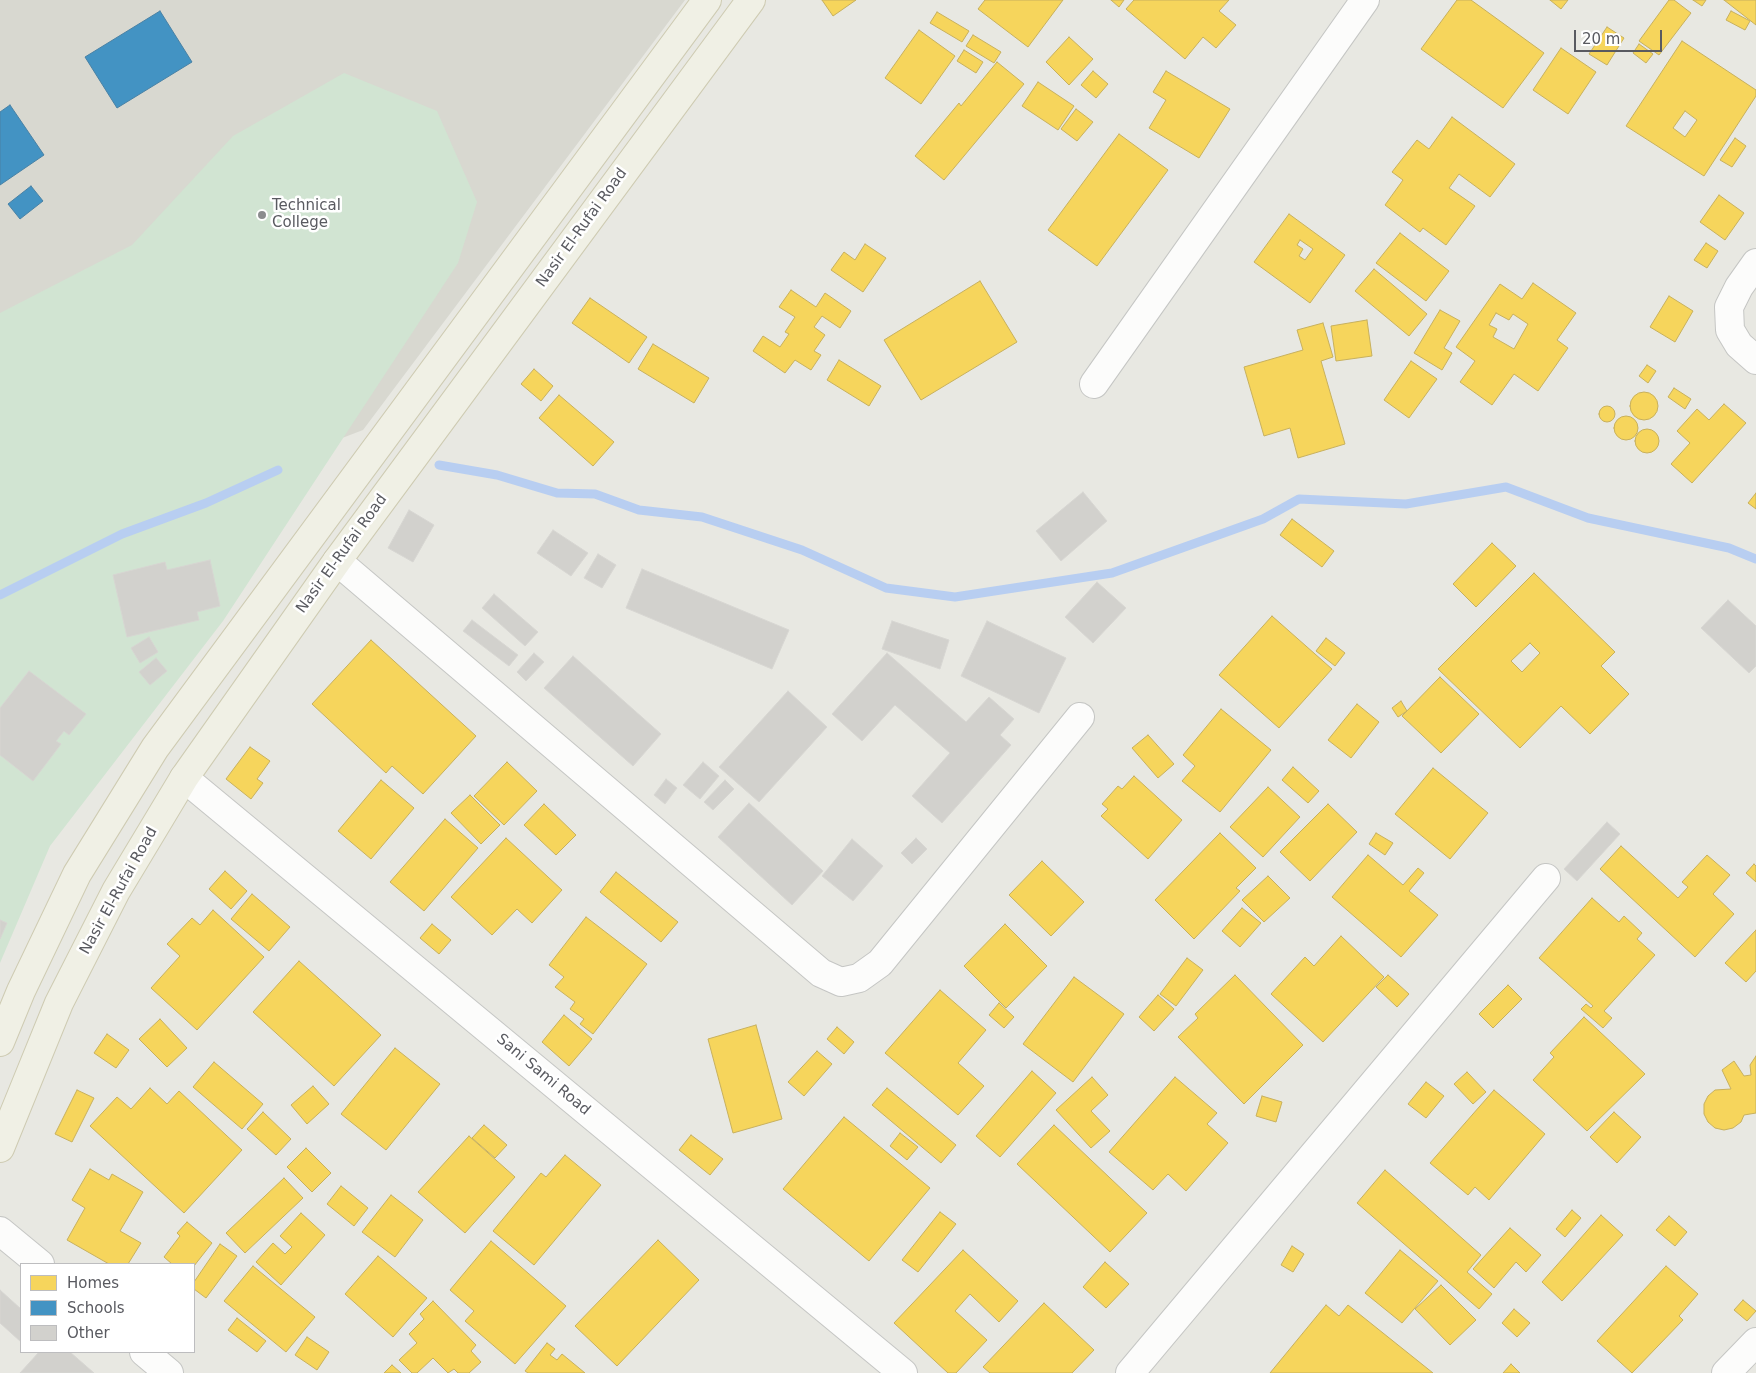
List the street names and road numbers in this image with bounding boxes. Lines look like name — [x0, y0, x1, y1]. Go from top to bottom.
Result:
street label: Nasir El-Rufai Road — [533, 165, 631, 291]
street label: Nasir El-Rufai Road — [293, 491, 391, 617]
street label: Nasir El-Rufai Road — [77, 824, 161, 958]
street label: Sani Sami Road — [492, 1030, 594, 1120]

